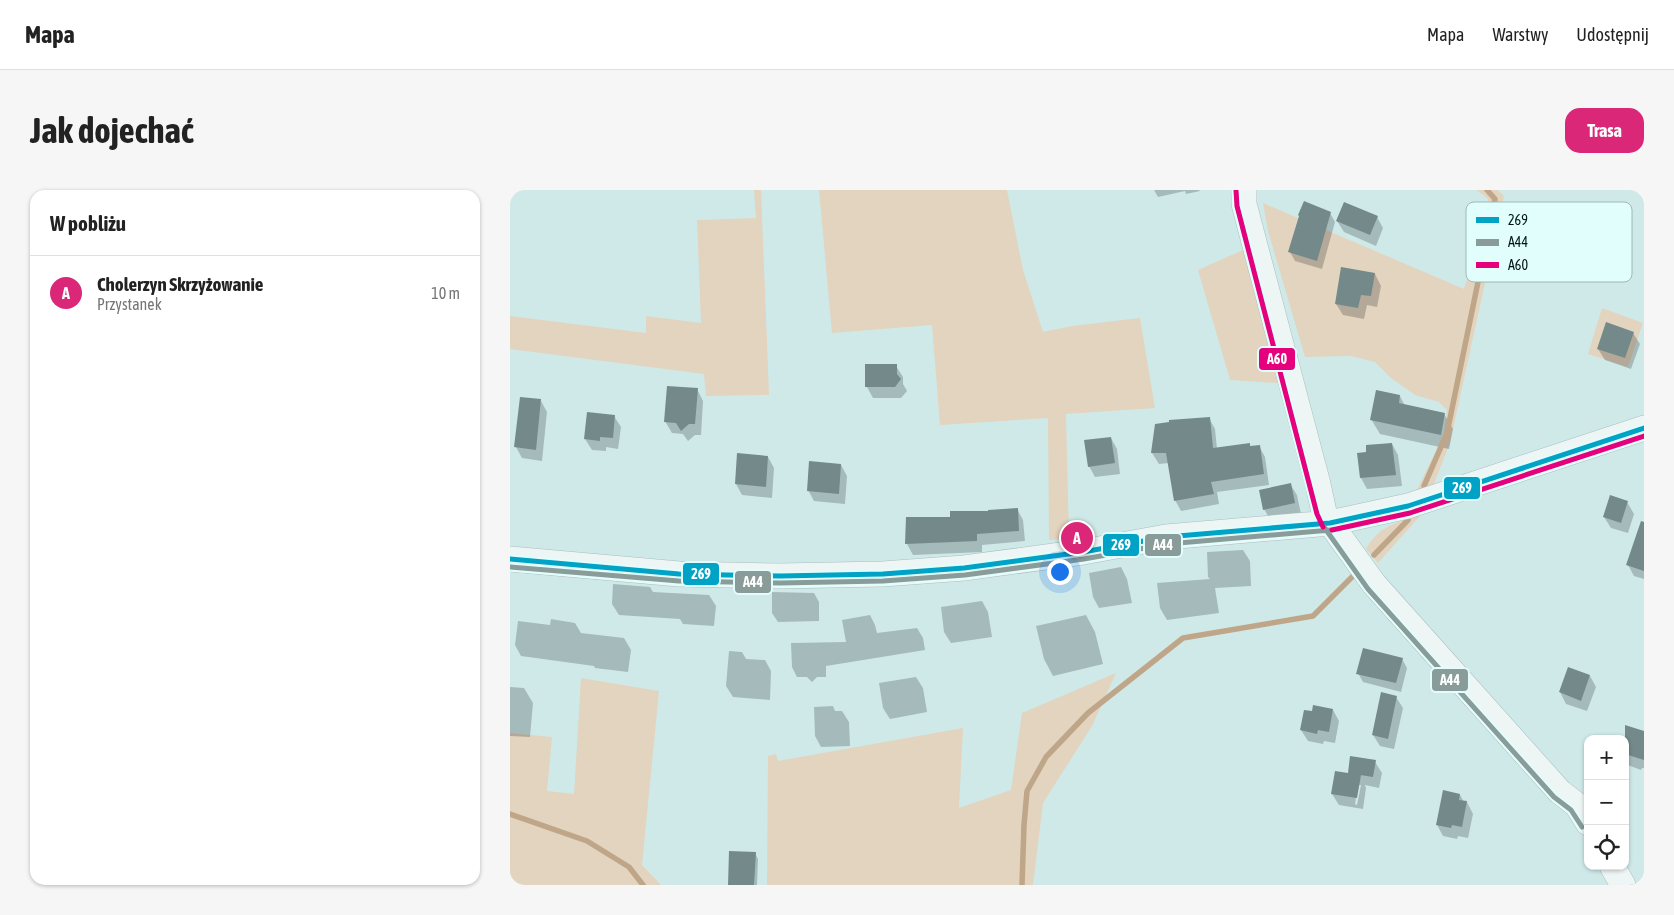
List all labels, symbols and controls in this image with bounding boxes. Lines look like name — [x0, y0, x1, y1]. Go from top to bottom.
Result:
text: Mapa — [25, 21, 75, 48]
text: Mapa — [1427, 24, 1464, 45]
text: Warstwy — [1492, 24, 1548, 45]
text: Udostępnij — [1576, 24, 1649, 45]
button: Trasa — [1565, 108, 1644, 153]
text: Jak dojechać — [30, 110, 194, 150]
legend — [1466, 202, 1632, 282]
text: W pobliżu — [50, 211, 126, 235]
text: 269 — [1508, 212, 1528, 228]
text: A44 — [1508, 234, 1528, 250]
text: A60 — [1508, 257, 1528, 273]
text: Cholerzyn Skrzyżowanie — [97, 273, 263, 295]
text: A — [62, 284, 70, 302]
text: 10 m — [431, 284, 460, 302]
text: Przystanek — [97, 295, 162, 313]
line badge: A60 — [1258, 347, 1296, 371]
text: A60 — [1266, 351, 1287, 367]
line badge: 269 — [1443, 476, 1481, 500]
text: 269 — [1452, 480, 1472, 496]
pin: A — [1061, 519, 1093, 557]
line badge: 269 — [1102, 533, 1140, 557]
line badge: A44 — [1144, 533, 1182, 557]
text: 269 — [1111, 537, 1131, 553]
text: A44 — [1152, 537, 1173, 553]
your location — [1047, 559, 1073, 585]
line badge: 269 — [682, 562, 720, 586]
text: 269 — [691, 566, 711, 582]
line badge: A44 — [734, 570, 772, 594]
text: A44 — [742, 574, 763, 590]
line badge: A44 — [1431, 668, 1469, 692]
text: A44 — [1439, 672, 1460, 688]
map controls — [1584, 735, 1629, 870]
button: + — [1584, 735, 1629, 780]
button: − — [1584, 780, 1629, 825]
button: locate — [1584, 825, 1629, 870]

